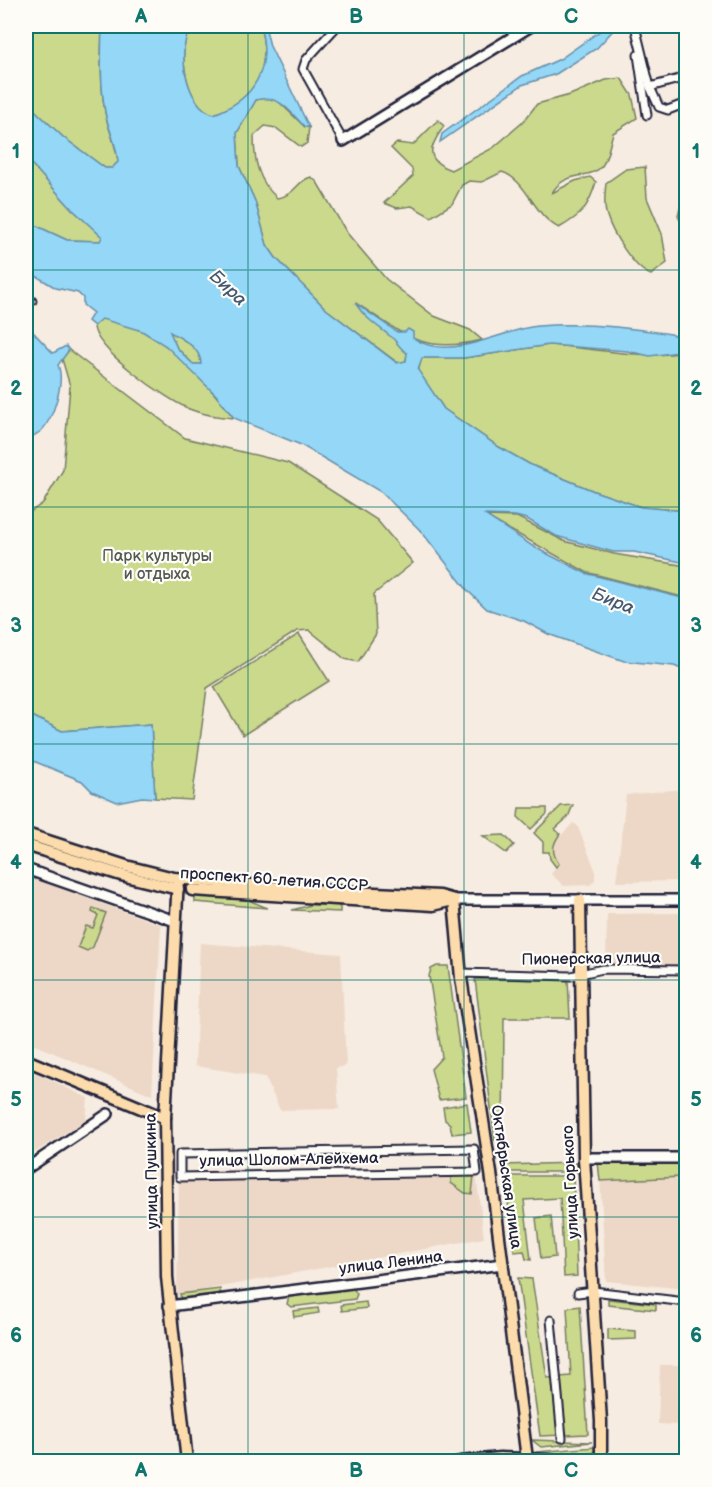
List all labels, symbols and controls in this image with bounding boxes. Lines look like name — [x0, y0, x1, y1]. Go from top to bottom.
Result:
text: A — [134, 5, 148, 29]
text: B — [349, 5, 363, 29]
text: C — [564, 5, 578, 29]
text: 1 — [12, 140, 20, 164]
text: 1 — [692, 140, 700, 164]
water label: Бира — [205, 266, 251, 310]
text: 2 — [10, 377, 22, 401]
text: 2 — [690, 377, 702, 401]
park label: Парк культуры и отдыха — [102, 547, 212, 584]
water label: Бира — [589, 583, 637, 619]
text: 3 — [10, 614, 22, 638]
text: 3 — [690, 614, 702, 638]
text: 4 — [10, 851, 22, 875]
text: 4 — [690, 851, 702, 875]
street label: проспект 60-летия СССР — [179, 864, 369, 896]
street label: Пионерская улица — [521, 948, 661, 970]
text: 5 — [10, 1088, 22, 1112]
text: 5 — [690, 1088, 702, 1112]
street label: Октябрьская улица — [486, 1104, 526, 1251]
street label: улица Пушкина — [141, 1112, 163, 1229]
street label: улица Горького — [559, 1125, 583, 1239]
street label: улица Шолом-Алейхема — [199, 1149, 379, 1171]
street label: улица Ленина — [338, 1247, 444, 1279]
text: 6 — [10, 1324, 22, 1348]
text: 6 — [690, 1324, 702, 1348]
text: A — [134, 1459, 148, 1483]
text: B — [349, 1459, 363, 1483]
text: C — [564, 1459, 578, 1483]

